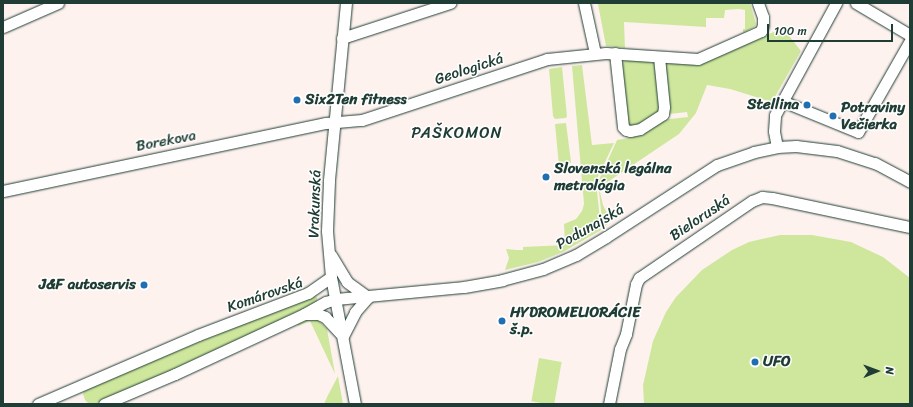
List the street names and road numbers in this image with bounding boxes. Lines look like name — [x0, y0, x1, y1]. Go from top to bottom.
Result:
street label: Geologická — [432, 49, 506, 89]
street label: Borekova — [134, 126, 198, 156]
street label: Vrakunská — [305, 170, 325, 238]
street label: Bieloruská — [666, 191, 734, 245]
street label: Podunajská — [553, 200, 627, 254]
street label: Komárovská — [225, 274, 305, 316]

